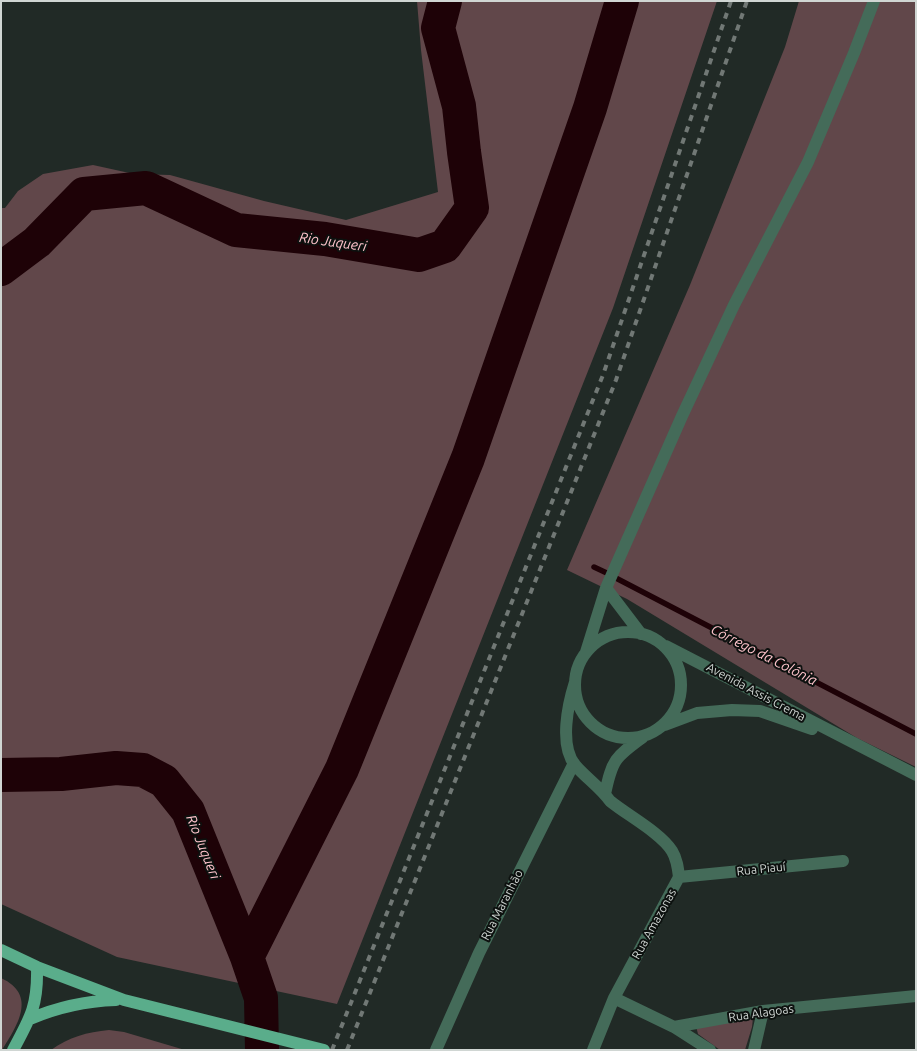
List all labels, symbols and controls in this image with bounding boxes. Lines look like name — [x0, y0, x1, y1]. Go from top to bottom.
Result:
water label: Rio Juqueri — [298, 229, 368, 255]
water label: Córrego da Colônia — [708, 621, 820, 689]
street label: Avenida Assis Crema — [704, 660, 808, 724]
water label: Rio Juqueri — [182, 812, 224, 882]
street label: Rua Piauí — [736, 859, 786, 879]
street label: Rua Maranhão — [478, 867, 526, 943]
street label: Rua Amazonas — [629, 886, 679, 962]
street label: Rua Alagoas — [727, 1001, 795, 1025]

